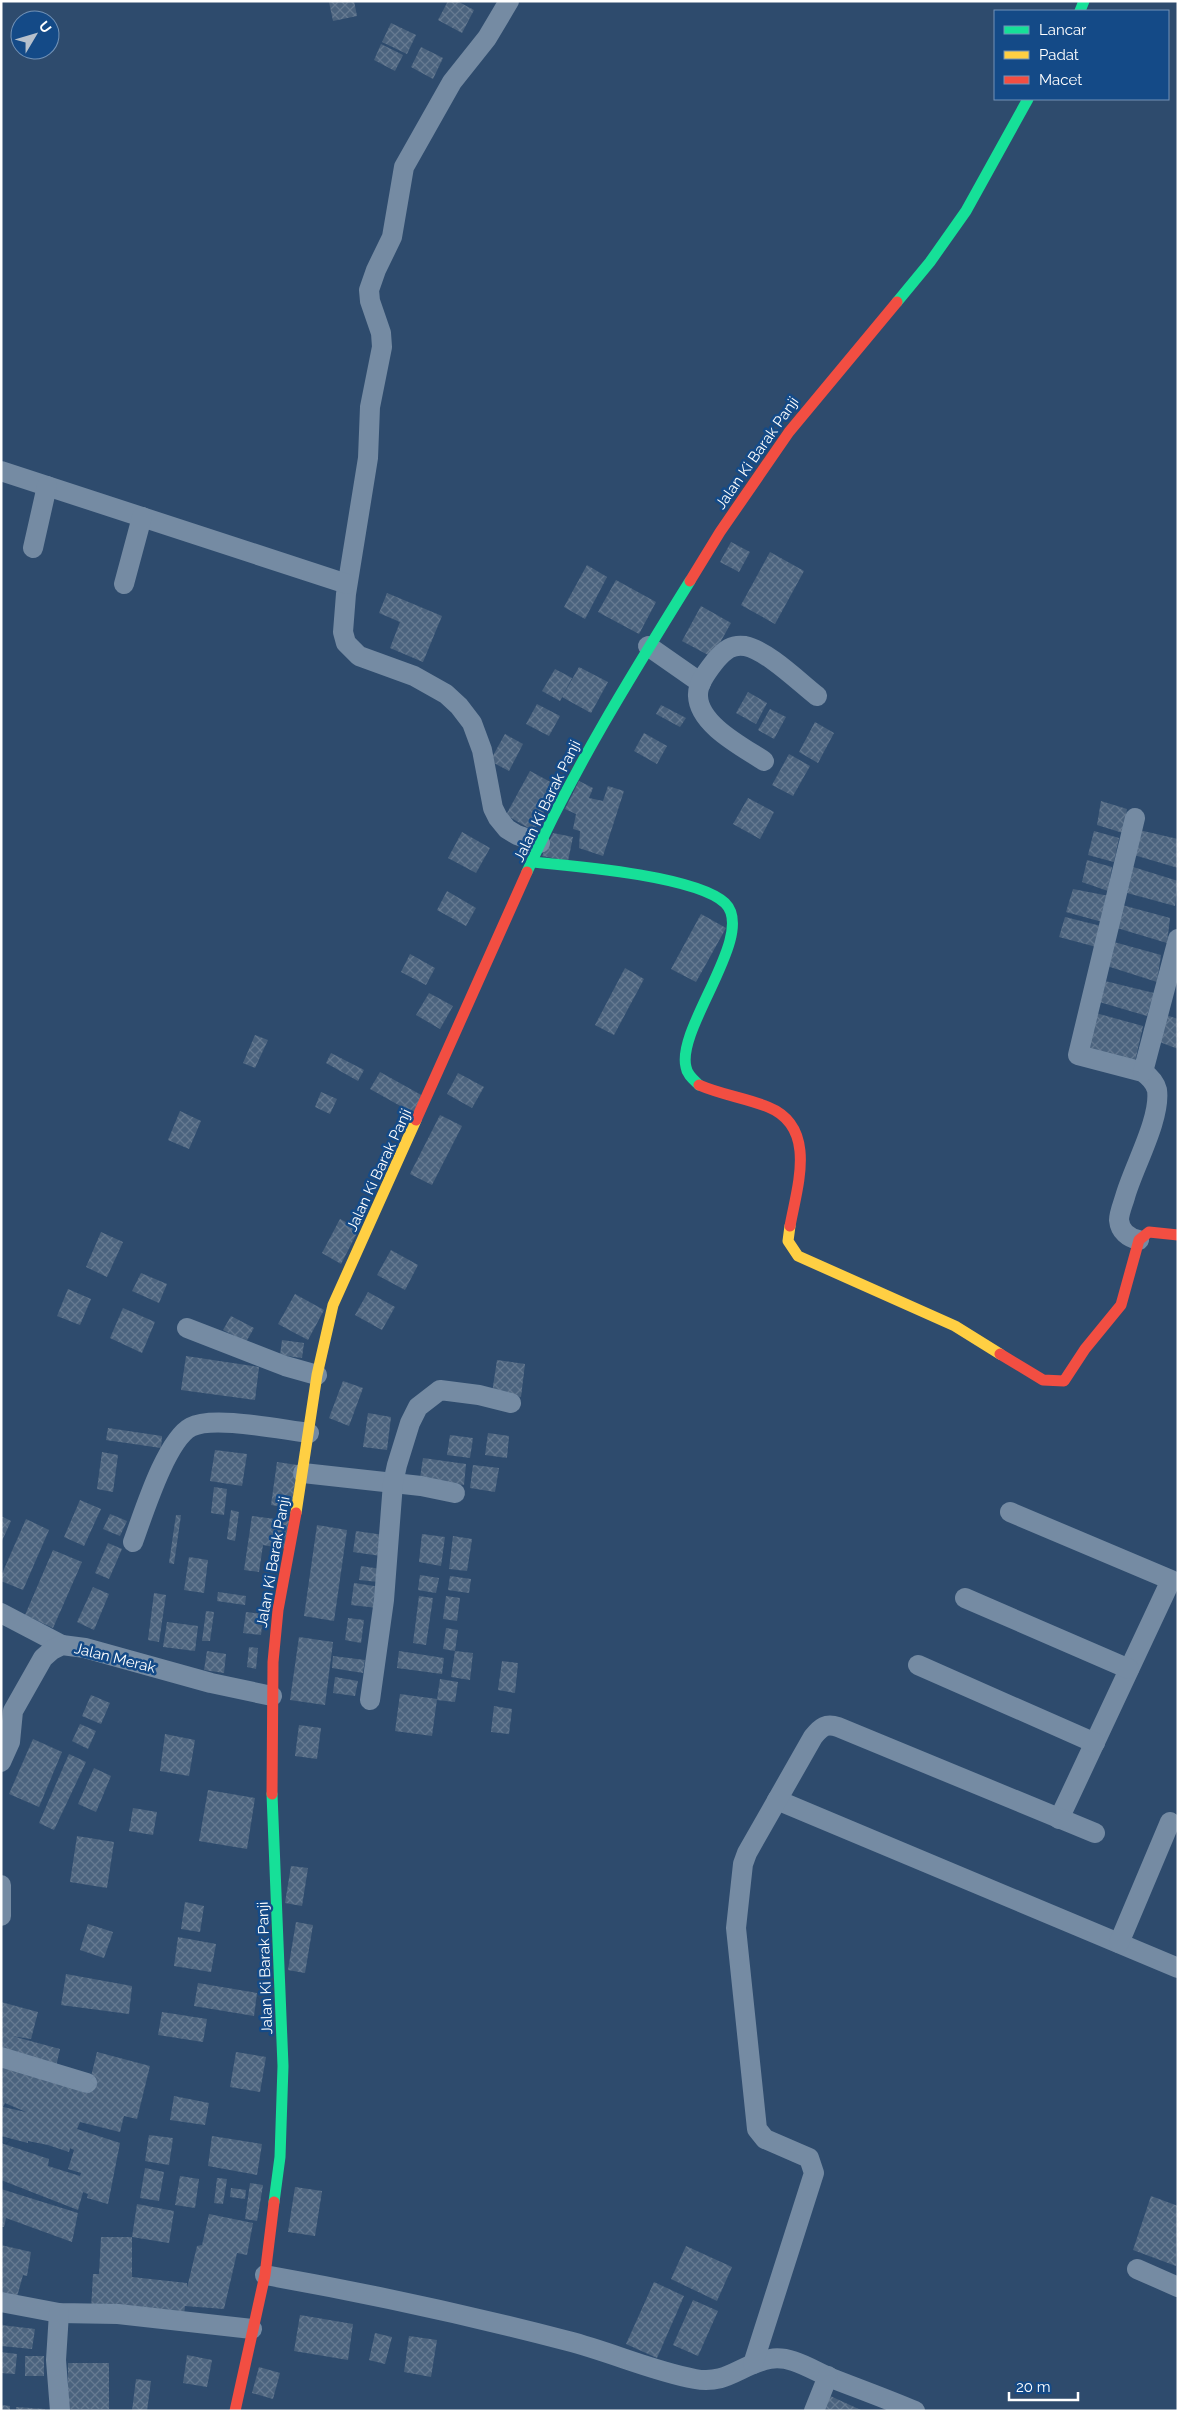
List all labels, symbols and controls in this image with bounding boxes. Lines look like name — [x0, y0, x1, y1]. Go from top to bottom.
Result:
north arrow — [10, 10, 60, 60]
legend — [994, 10, 1169, 100]
text: U — [36, 18, 55, 36]
text: Lancar — [1039, 21, 1087, 39]
text: Padat — [1039, 46, 1079, 64]
text: Macet — [1039, 71, 1082, 89]
street label: Jalan Ki Barak Panji — [711, 393, 803, 513]
street label: Jalan Ki Barak Panji — [510, 737, 584, 865]
street label: Jalan Ki Barak Panji — [343, 1106, 415, 1234]
street label: Jalan Ki Barak Panji — [253, 1495, 293, 1629]
street label: Jalan Merak — [72, 1639, 158, 1677]
street label: Jalan Ki Barak Panji — [254, 1901, 276, 2035]
scale bar — [1009, 2370, 1078, 2402]
text: 20 m — [1016, 2378, 1051, 2396]

